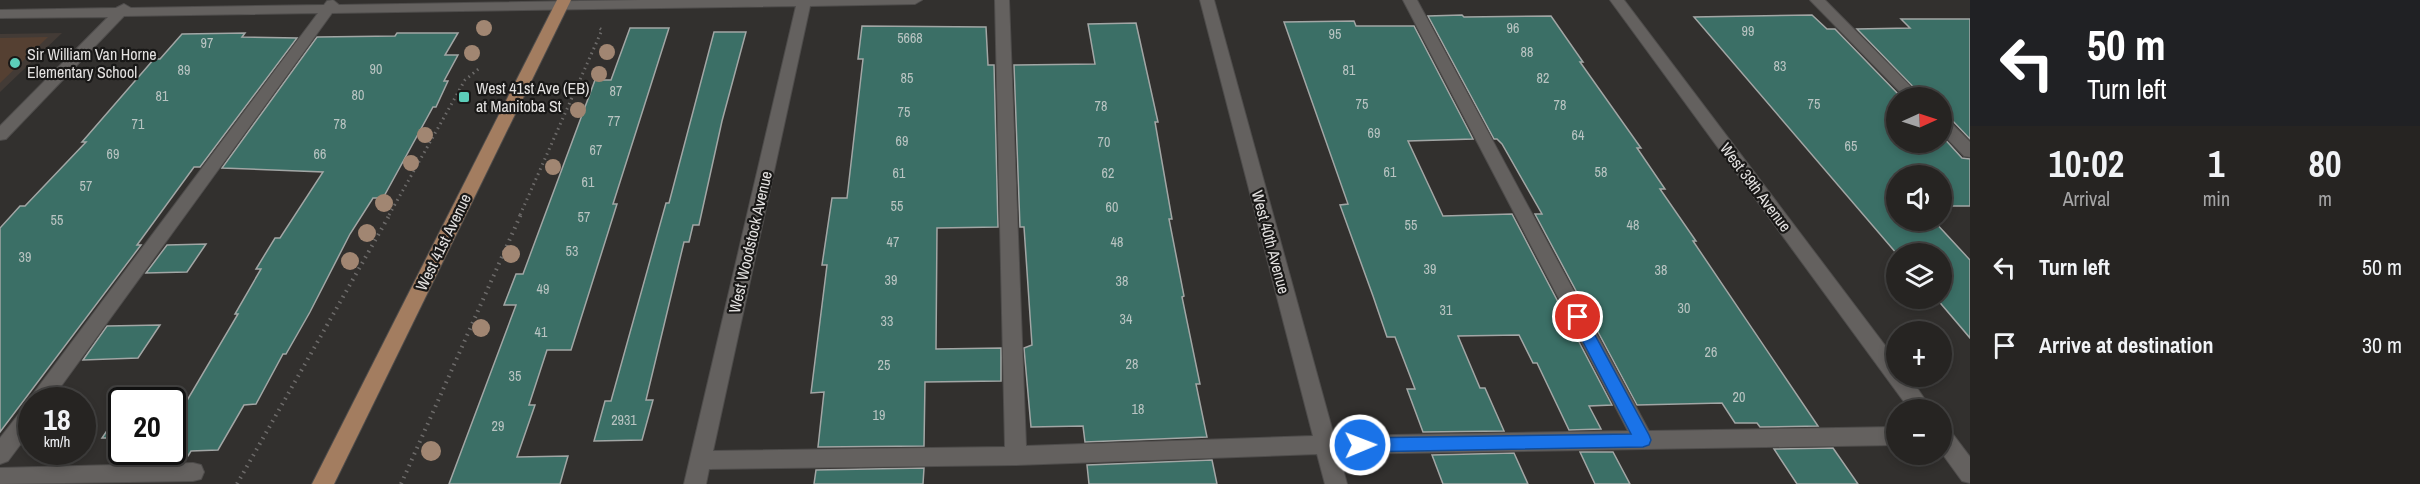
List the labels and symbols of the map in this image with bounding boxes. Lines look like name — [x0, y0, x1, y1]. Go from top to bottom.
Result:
house number: 96 — [1507, 19, 1519, 37]
house number: 99 — [1742, 22, 1754, 40]
house number: 95 — [1329, 25, 1341, 43]
house number: 5668 — [897, 29, 923, 47]
house number: 97 — [201, 34, 213, 52]
place label: Sir William Van Horne Elementary School — [27, 43, 157, 83]
house number: 88 — [1521, 43, 1533, 61]
marker: Sir William Van Horne Elementary School — [8, 56, 22, 70]
house number: 83 — [1774, 57, 1786, 75]
house number: 90 — [370, 60, 382, 78]
house number: 89 — [178, 61, 190, 79]
house number: 81 — [1343, 61, 1356, 79]
house number: 85 — [901, 69, 913, 87]
house number: 82 — [1537, 69, 1549, 87]
place label: West 41st Ave (EB) at Manitoba St — [476, 77, 589, 117]
house number: 87 — [610, 82, 622, 100]
house number: 80 — [352, 86, 364, 104]
house number: 81 — [156, 87, 169, 105]
north arrow — [1886, 87, 1952, 153]
marker: West 41st Ave (EB) at Manitoba St — [457, 90, 471, 104]
house number: 75 — [1356, 95, 1368, 113]
house number: 75 — [1808, 95, 1820, 113]
house number: 78 — [1554, 96, 1566, 114]
house number: 78 — [1095, 97, 1107, 115]
house number: 75 — [898, 103, 910, 121]
house number: 77 — [608, 112, 620, 130]
house number: 71 — [132, 115, 145, 133]
house number: 78 — [334, 115, 346, 133]
house number: 69 — [1368, 124, 1380, 142]
house number: 64 — [1572, 126, 1585, 144]
house number: 69 — [896, 132, 908, 150]
house number: 70 — [1098, 133, 1110, 151]
house number: 65 — [1845, 137, 1857, 155]
street label: West 39th Avenue — [1715, 138, 1797, 236]
house number: 67 — [590, 141, 602, 159]
house number: 69 — [107, 145, 119, 163]
house number: 66 — [314, 145, 326, 163]
house number: 61 — [1384, 163, 1397, 181]
house number: 58 — [1595, 163, 1607, 181]
house number: 61 — [893, 164, 906, 182]
house number: 62 — [1102, 164, 1114, 182]
street label: West Woodstock Avenue — [723, 169, 777, 315]
house number: 61 — [582, 173, 595, 191]
house number: 57 — [80, 177, 92, 195]
street label: West 40th Avenue — [1247, 188, 1295, 296]
street label: West 41st Avenue — [410, 190, 476, 294]
house number: 55 — [891, 197, 903, 215]
house number: 60 — [1106, 198, 1118, 216]
house number: 57 — [578, 208, 590, 226]
house number: 55 — [51, 211, 63, 229]
house number: 55 — [1405, 216, 1417, 234]
house number: 48 — [1627, 216, 1639, 234]
house number: 47 — [887, 233, 899, 251]
house number: 48 — [1111, 233, 1123, 251]
house number: 53 — [566, 242, 578, 260]
house number: 39 — [19, 248, 31, 266]
house number: 39 — [1424, 260, 1436, 278]
house number: 38 — [1655, 261, 1667, 279]
house number: 39 — [885, 271, 897, 289]
house number: 38 — [1116, 272, 1128, 290]
house number: 49 — [537, 280, 549, 298]
pin — [1552, 291, 1603, 342]
house number: 30 — [1678, 299, 1690, 317]
house number: 31 — [1440, 301, 1453, 319]
house number: 34 — [1120, 310, 1133, 328]
house number: 33 — [881, 312, 893, 330]
house number: 41 — [535, 323, 548, 341]
house number: 26 — [1705, 343, 1717, 361]
house number: 28 — [1126, 355, 1138, 373]
house number: 25 — [878, 356, 890, 374]
house number: 35 — [509, 367, 521, 385]
speed limit sign: 20 — [108, 387, 186, 465]
house number: 20 — [1733, 388, 1745, 406]
house number: 18 — [1132, 400, 1144, 418]
house number: 19 — [873, 406, 885, 424]
house number: 2931 — [611, 411, 637, 429]
position arrow — [1328, 413, 1392, 477]
house number: 29 — [492, 417, 504, 435]

